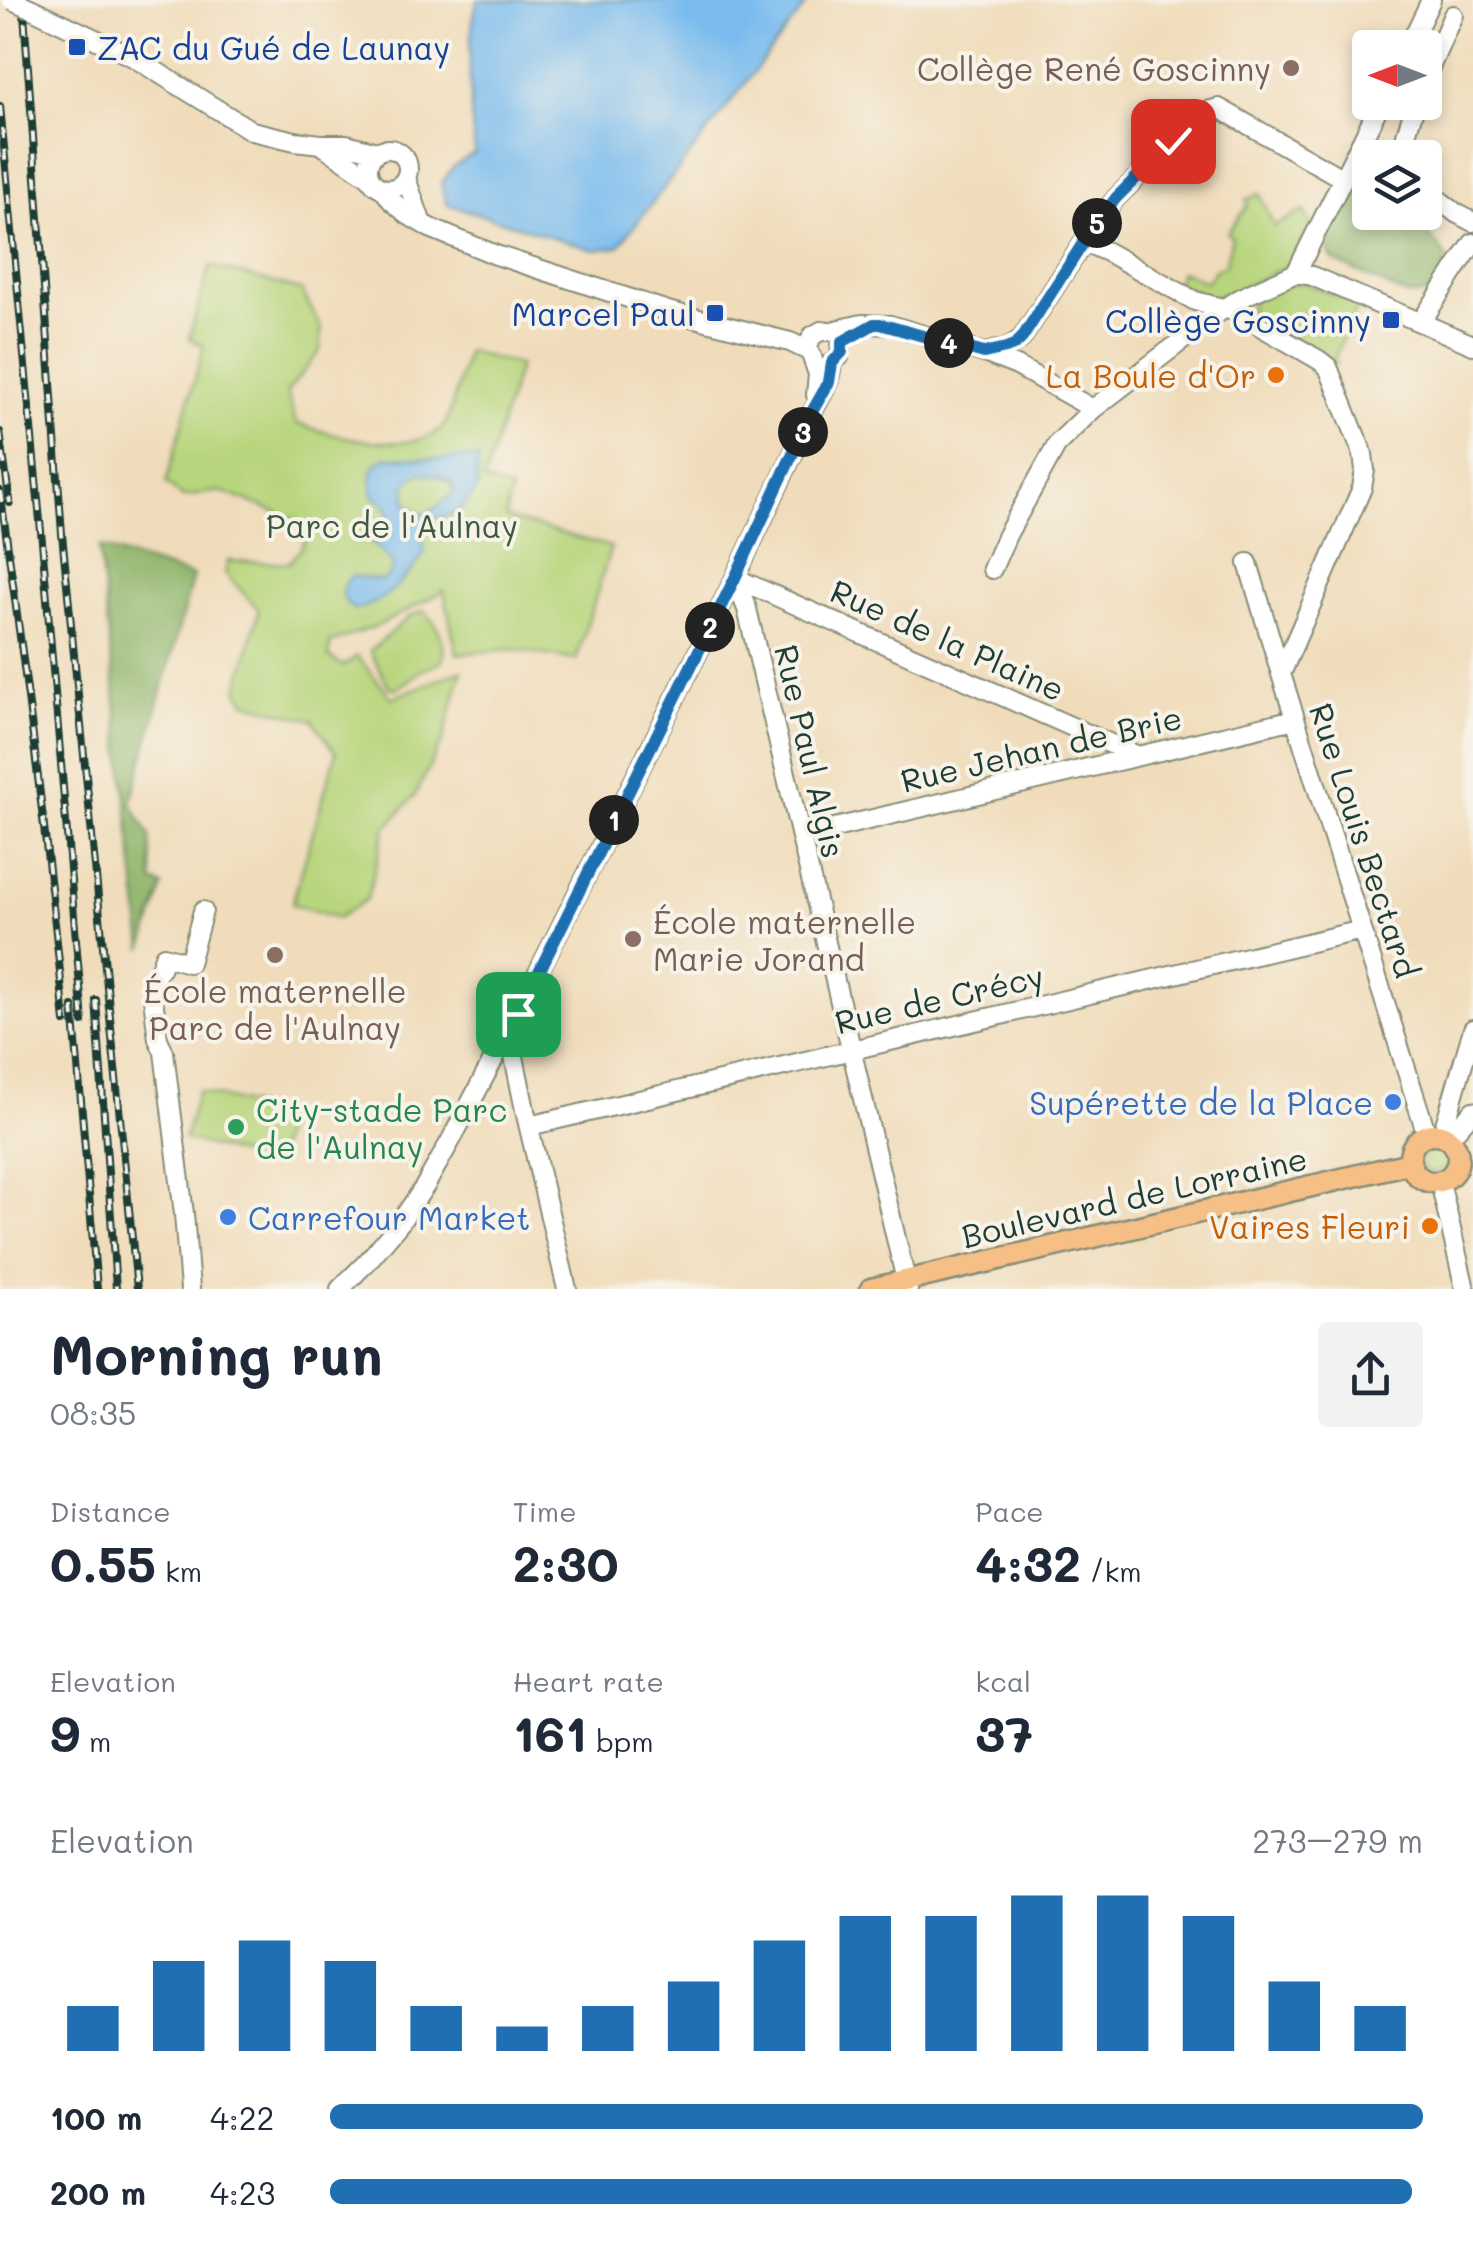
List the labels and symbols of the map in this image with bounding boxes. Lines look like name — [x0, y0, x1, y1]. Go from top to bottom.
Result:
place label: ZAC du Gué de Launay — [97, 26, 450, 69]
north arrow — [1352, 30, 1442, 120]
marker: ZAC du Gué de Launay — [66, 36, 88, 58]
place label: Collège René Goscinny — [917, 47, 1271, 90]
marker: Collège René Goscinny — [1280, 57, 1302, 79]
pin — [1131, 99, 1216, 184]
pin: 5 — [1072, 198, 1122, 248]
place label: Marcel Paul — [512, 292, 695, 334]
place label: Collège Goscinny — [1105, 299, 1371, 342]
marker: Marcel Paul — [704, 302, 726, 324]
marker: Collège Goscinny — [1380, 309, 1402, 331]
pin: 4 — [924, 318, 974, 368]
place label: La Boule d'Or — [1046, 354, 1256, 396]
marker: La Boule d'Or — [1265, 364, 1287, 386]
pin: 3 — [778, 407, 828, 457]
park label: Parc de l'Aulnay — [266, 504, 518, 547]
street label: Rue de la Plaine — [825, 569, 1071, 709]
pin: 2 — [685, 602, 735, 652]
street label: Rue Paul Algis — [766, 640, 856, 862]
street label: Rue Jehan de Brie — [896, 695, 1186, 801]
street label: Rue Louis Bectard — [1301, 698, 1429, 982]
pin: 1 — [589, 795, 639, 845]
place label: École maternelle Marie Jorand — [653, 900, 916, 979]
marker: École maternelle Marie Jorand — [622, 928, 644, 950]
marker: École maternelle Parc de l'Aulnay — [264, 944, 286, 966]
street label: Rue de Crécy — [831, 954, 1048, 1043]
place label: École maternelle Parc de l'Aulnay — [143, 969, 407, 1049]
pin — [476, 972, 561, 1057]
place label: Supérette de la Place — [1029, 1081, 1373, 1123]
place label: City-stade Parc de l'Aulnay — [256, 1088, 507, 1168]
marker: Supérette de la Place — [1382, 1091, 1404, 1113]
marker: City-stade Parc de l'Aulnay — [225, 1116, 247, 1138]
street label: Boulevard de Lorraine — [957, 1136, 1311, 1256]
place label: Carrefour Market — [248, 1196, 530, 1238]
place label: Vaires Fleuri — [1209, 1205, 1410, 1247]
marker: Carrefour Market — [217, 1206, 239, 1228]
marker: Vaires Fleuri — [1419, 1215, 1441, 1237]

